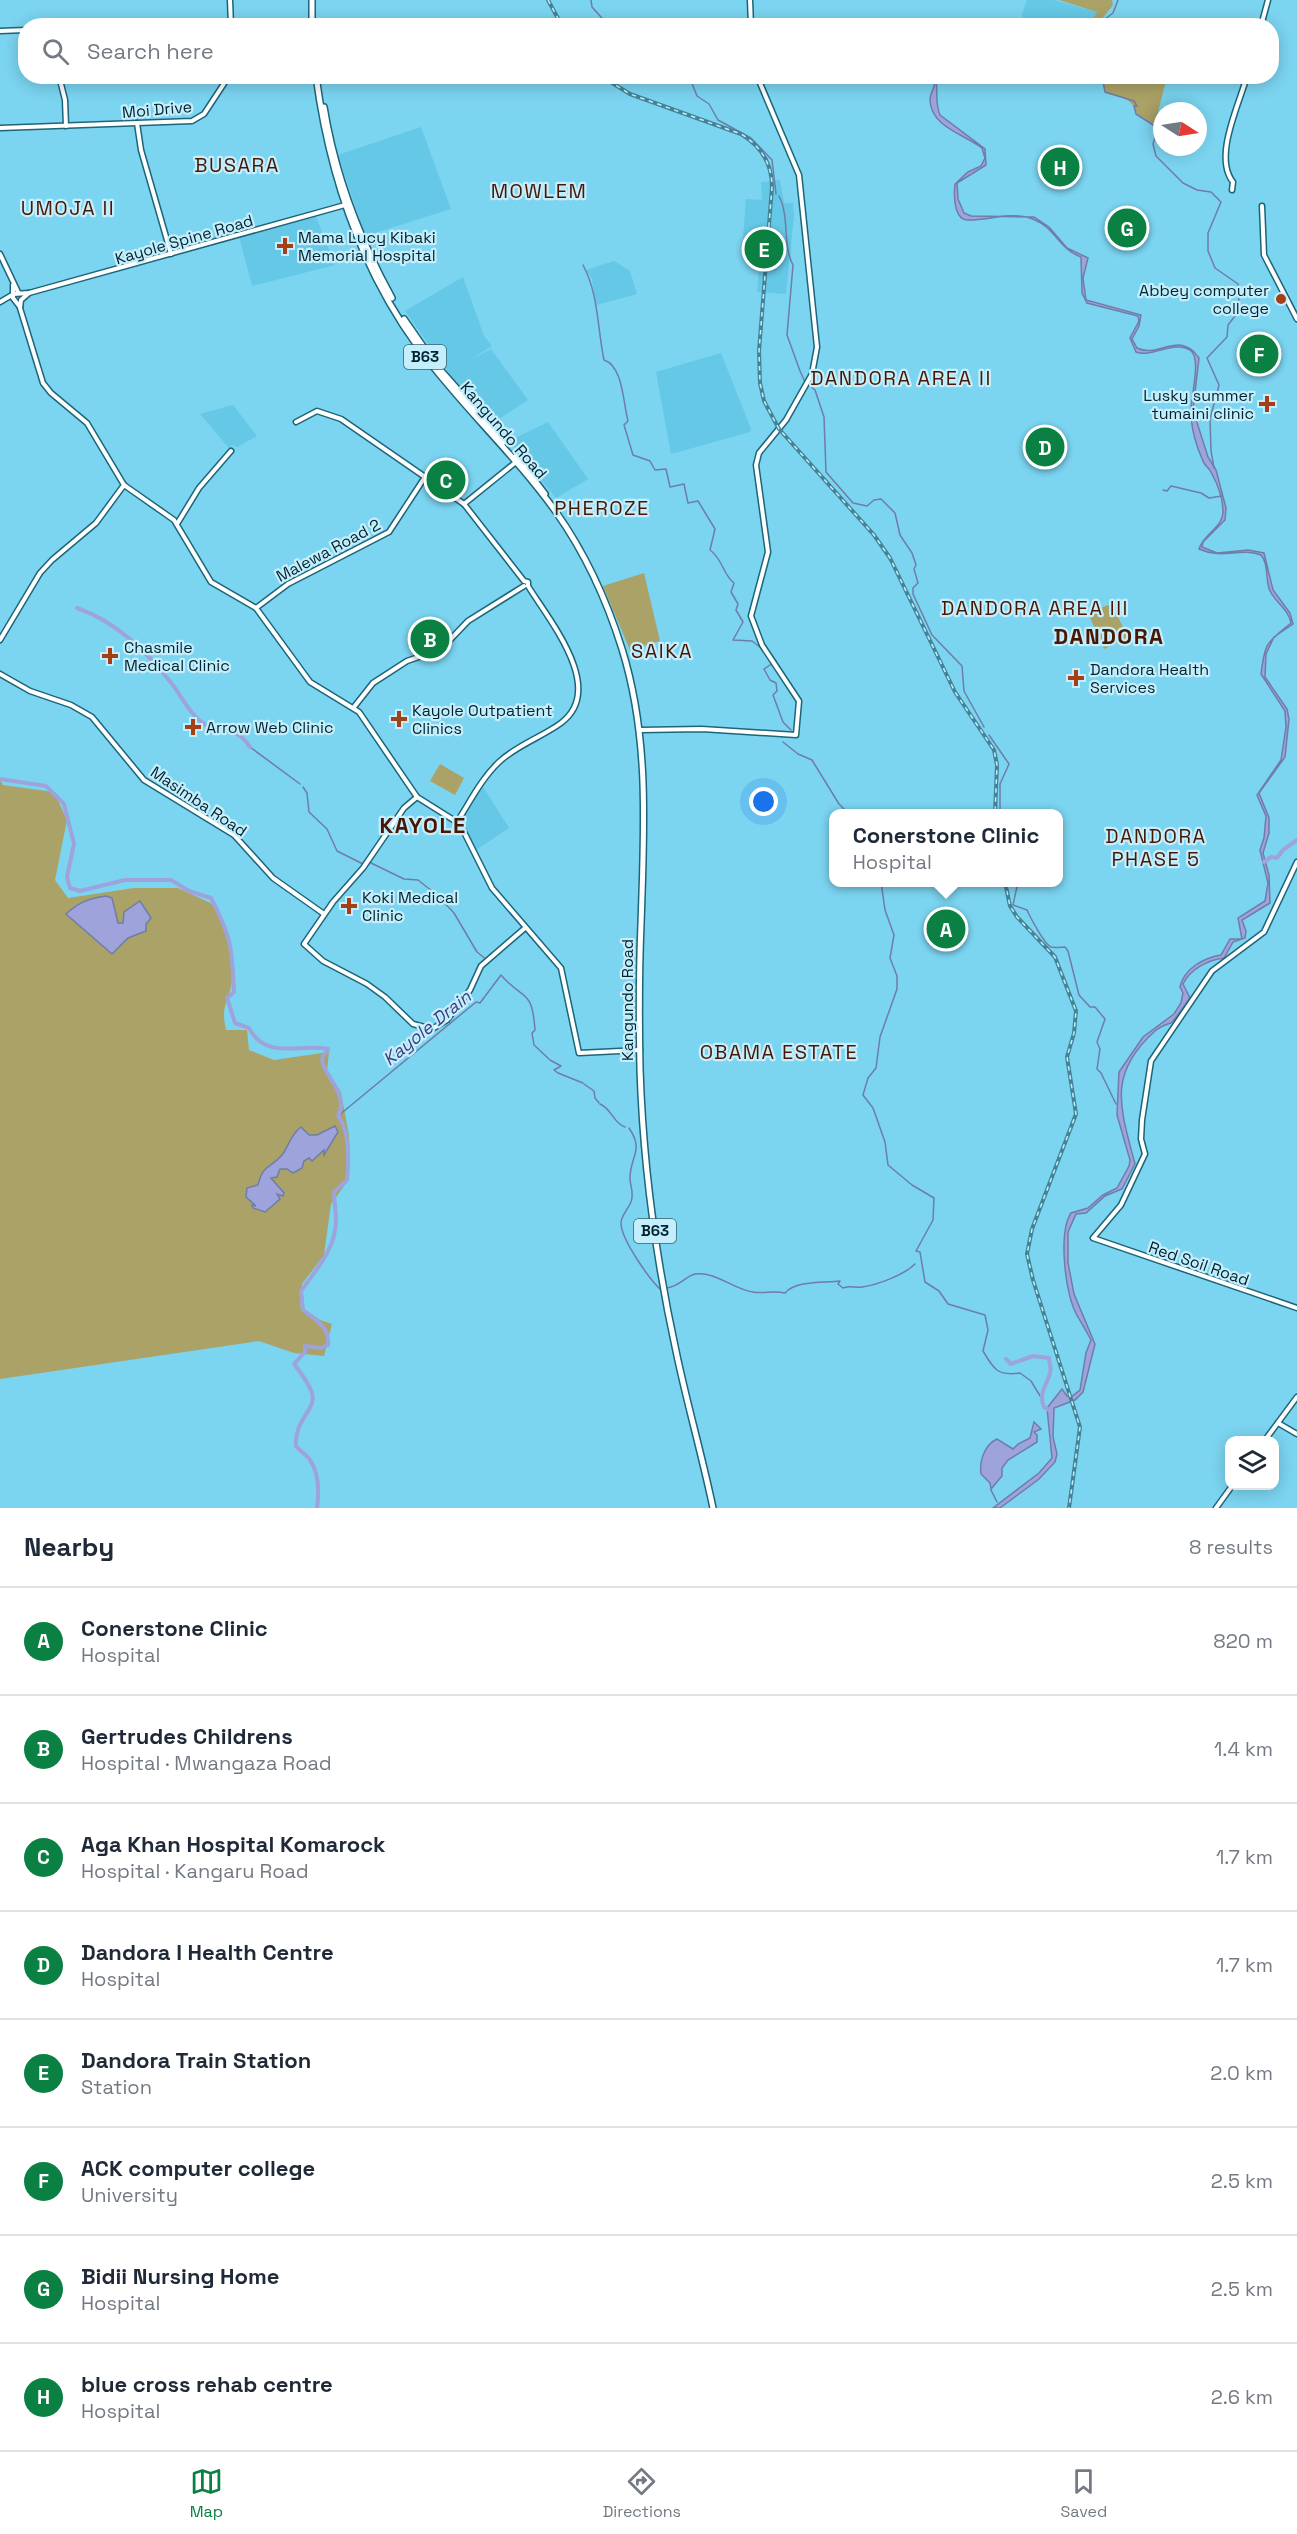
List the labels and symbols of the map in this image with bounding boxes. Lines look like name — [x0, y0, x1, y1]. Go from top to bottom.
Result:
street label: Moi Drive — [121, 96, 193, 123]
north arrow — [1153, 102, 1207, 156]
pin: H — [1040, 144, 1080, 190]
district label: BUSARA — [194, 152, 280, 178]
district label: MOWLEM — [491, 178, 587, 204]
district label: UMOJA II — [21, 195, 115, 221]
pin: G — [1108, 206, 1146, 250]
street label: Kayole Spine Road — [113, 210, 256, 269]
pin: E — [744, 226, 783, 272]
place label: Mama Lucy Kibaki Memorial Hospital — [298, 227, 436, 266]
marker: Mama Lucy Kibaki Memorial Hospital — [276, 237, 294, 255]
place label: Abbey computer college — [1139, 280, 1269, 319]
marker: Abbey computer college — [1274, 292, 1288, 306]
pin: F — [1240, 332, 1278, 376]
road number: B63 — [404, 345, 446, 369]
district label: DANDORA AREA II — [810, 365, 992, 391]
street label: Kangundo Road — [456, 377, 552, 483]
place label: Lusky summer tumaini clinic — [1143, 385, 1254, 424]
marker: Lusky summer tumaini clinic — [1258, 395, 1276, 413]
pin: D — [1026, 424, 1064, 470]
pin: C — [426, 458, 466, 502]
district label: PHEROZE — [554, 495, 650, 521]
street label: Malewa Road 2 — [272, 514, 384, 587]
district label: DANDORA AREA III — [941, 595, 1129, 621]
pin: B — [410, 616, 450, 662]
district label: DANDORA — [1053, 622, 1165, 650]
place label: Chasmile Medical Clinic — [124, 637, 230, 676]
district label: SAIKA — [631, 638, 693, 664]
marker: Chasmile Medical Clinic — [101, 647, 119, 665]
place label: Dandora Health Services — [1090, 659, 1209, 698]
marker: Dandora Health Services — [1067, 669, 1085, 687]
place label: Kayole Outpatient Clinics — [412, 700, 553, 739]
marker: Kayole Outpatient Clinics — [390, 710, 408, 728]
place label: Arrow Web Clinic — [206, 717, 333, 738]
marker: Arrow Web Clinic — [184, 718, 202, 736]
street label: Masimba Road — [146, 761, 251, 841]
your location — [749, 787, 778, 816]
district label: KAYOLE — [379, 811, 467, 839]
district label: DANDORA PHASE 5 — [1105, 823, 1207, 872]
place label: Koki Medical Clinic — [362, 887, 458, 926]
marker: Koki Medical Clinic — [340, 897, 358, 915]
pin: A — [926, 906, 966, 952]
street label: Kangundo Road — [617, 939, 638, 1061]
water label: Kayole Drain — [378, 984, 476, 1070]
district label: OBAMA ESTATE — [700, 1039, 858, 1065]
road number: B63 — [634, 1219, 676, 1243]
street label: Red Soil Road — [1146, 1236, 1252, 1290]

